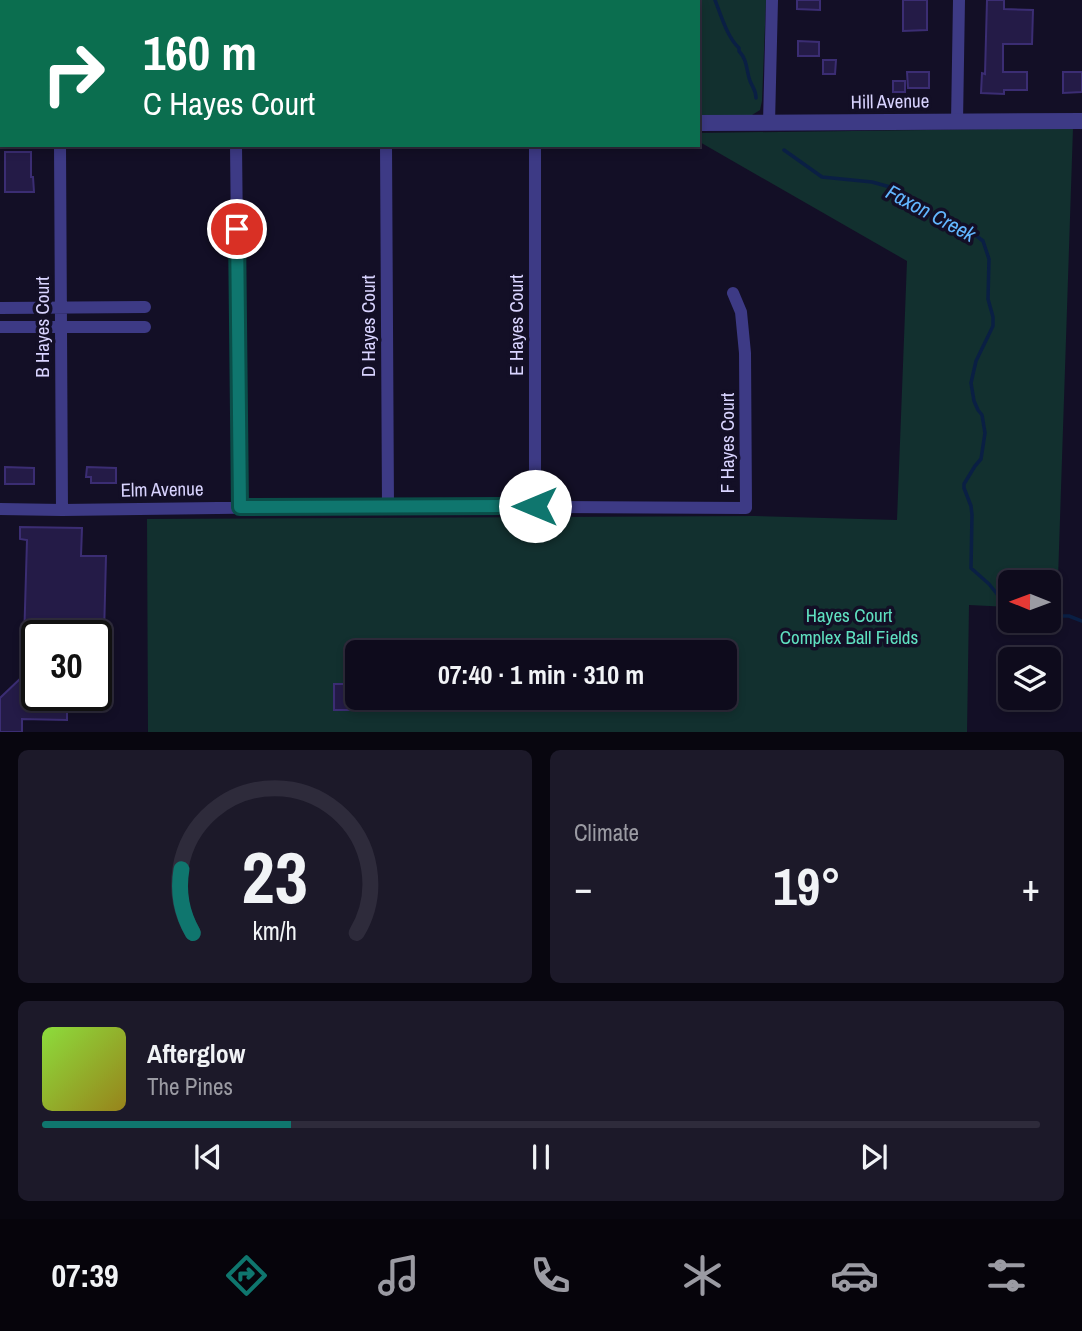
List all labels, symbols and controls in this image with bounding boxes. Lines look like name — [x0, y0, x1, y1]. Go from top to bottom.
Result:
text: 160 m — [143, 19, 257, 85]
icon: right — [28, 28, 119, 119]
text: C Hayes Court — [143, 82, 315, 125]
street label: Hill Avenue — [851, 87, 929, 115]
water label: Faxon Creek — [881, 177, 982, 249]
pin — [207, 199, 267, 259]
icon: arrive — [218, 210, 256, 248]
street label: D Hayes Court — [355, 274, 381, 377]
street label: E Hayes Court — [503, 274, 529, 376]
street label: B Hayes Court — [29, 276, 55, 378]
street label: F Hayes Court — [714, 392, 740, 493]
position arrow — [498, 469, 572, 543]
street label: Elm Avenue — [120, 475, 204, 503]
north arrow — [998, 570, 1060, 634]
map controls — [998, 570, 1061, 710]
park label: Hayes Court Complex Ball Fields — [780, 602, 918, 650]
speed limit sign: 30 — [21, 620, 112, 711]
button: layers — [998, 647, 1061, 710]
text: 07:40 · 1 min · 310 m — [438, 657, 644, 692]
text: Climate — [574, 817, 639, 848]
text: 23 — [242, 828, 308, 926]
text: 19° — [773, 851, 841, 921]
text: − — [574, 862, 592, 913]
text: + — [1022, 862, 1040, 913]
text: km/h — [253, 913, 297, 947]
text: Afterglow — [147, 1036, 245, 1071]
text: The Pines — [147, 1071, 233, 1102]
icon: previous — [189, 1138, 227, 1176]
icon: pause — [522, 1138, 560, 1176]
icon: next — [855, 1138, 893, 1176]
icon: directions — [222, 1251, 271, 1300]
icon: music — [374, 1251, 423, 1300]
icon: phone — [526, 1251, 575, 1300]
icon: climate — [678, 1251, 727, 1300]
icon: car — [830, 1251, 879, 1300]
icon: filters — [982, 1251, 1031, 1300]
text: 07:39 — [51, 1254, 119, 1297]

